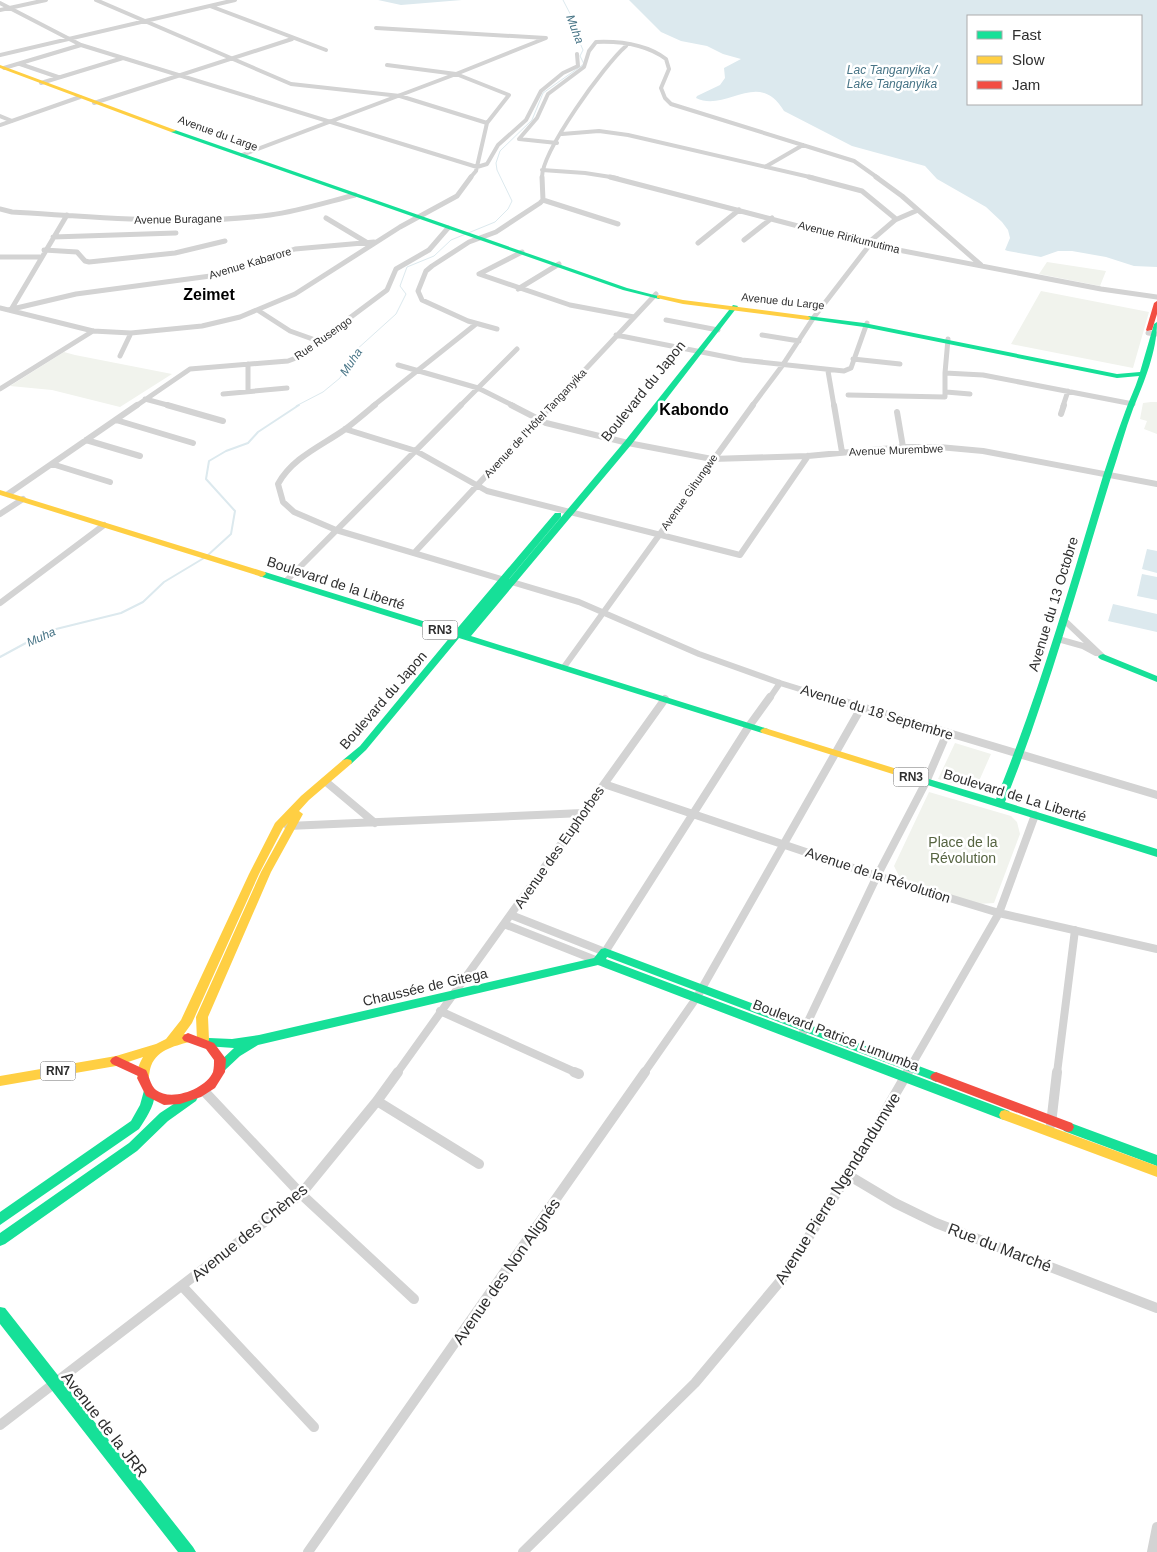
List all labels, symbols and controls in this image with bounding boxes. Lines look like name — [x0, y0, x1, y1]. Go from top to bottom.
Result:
water label: Muha — [563, 12, 587, 46]
legend — [967, 15, 1142, 105]
text: Fast — [1012, 26, 1042, 43]
text: Slow — [1012, 51, 1045, 68]
water label: Lac Tanganyika / Lake Tanganyika — [847, 63, 939, 91]
text: Jam — [1012, 76, 1040, 93]
street label: Avenue du Large — [177, 113, 259, 153]
street label: Avenue Buragane — [134, 212, 222, 226]
street label: Avenue Ririkumutima — [797, 219, 902, 256]
street label: Avenue Kabarore — [207, 245, 293, 281]
district label: Zeimet — [183, 286, 235, 303]
street label: Avenue du Large — [741, 291, 825, 311]
street label: Rue Rusengo — [292, 314, 354, 362]
street label: Boulevard du Japon — [598, 338, 688, 444]
water label: Muha — [337, 345, 365, 378]
street label: Avenue de l'Hôtel Tanganyika — [481, 366, 589, 480]
district label: Kabondo — [659, 401, 729, 418]
street label: Avenue Murembwe — [849, 442, 943, 458]
street label: Avenue Gihungwe — [658, 452, 720, 532]
street label: Avenue du 13 Octobre — [1025, 535, 1081, 673]
street label: Boulevard de la Liberté — [265, 553, 407, 613]
road number: RN3 — [422, 620, 458, 640]
water label: Muha — [24, 624, 58, 650]
street label: Boulevard du Japon — [336, 648, 430, 752]
street label: Avenue du 18 Septembre — [799, 681, 955, 743]
street label: Boulevard de La Liberté — [942, 766, 1089, 824]
road number: RN3 — [894, 768, 928, 786]
street label: Avenue des Euphorbes — [511, 783, 607, 911]
park label: Place de la Révolution — [928, 834, 998, 866]
street label: Avenue de la Révolution — [803, 844, 953, 906]
street label: Chaussée de Gitega — [361, 965, 489, 1009]
street label: Boulevard Patrice Lumumba — [751, 996, 922, 1074]
road number: RN7 — [40, 1062, 76, 1080]
street label: Avenue Pierre Ngendandumwe — [771, 1090, 904, 1287]
street label: Avenue des Chènes — [188, 1181, 311, 1284]
street label: Avenue des Non Alignés — [450, 1195, 563, 1347]
street label: Rue du Marché — [946, 1220, 1054, 1275]
street label: Avenue de la JRR — [58, 1368, 151, 1480]

